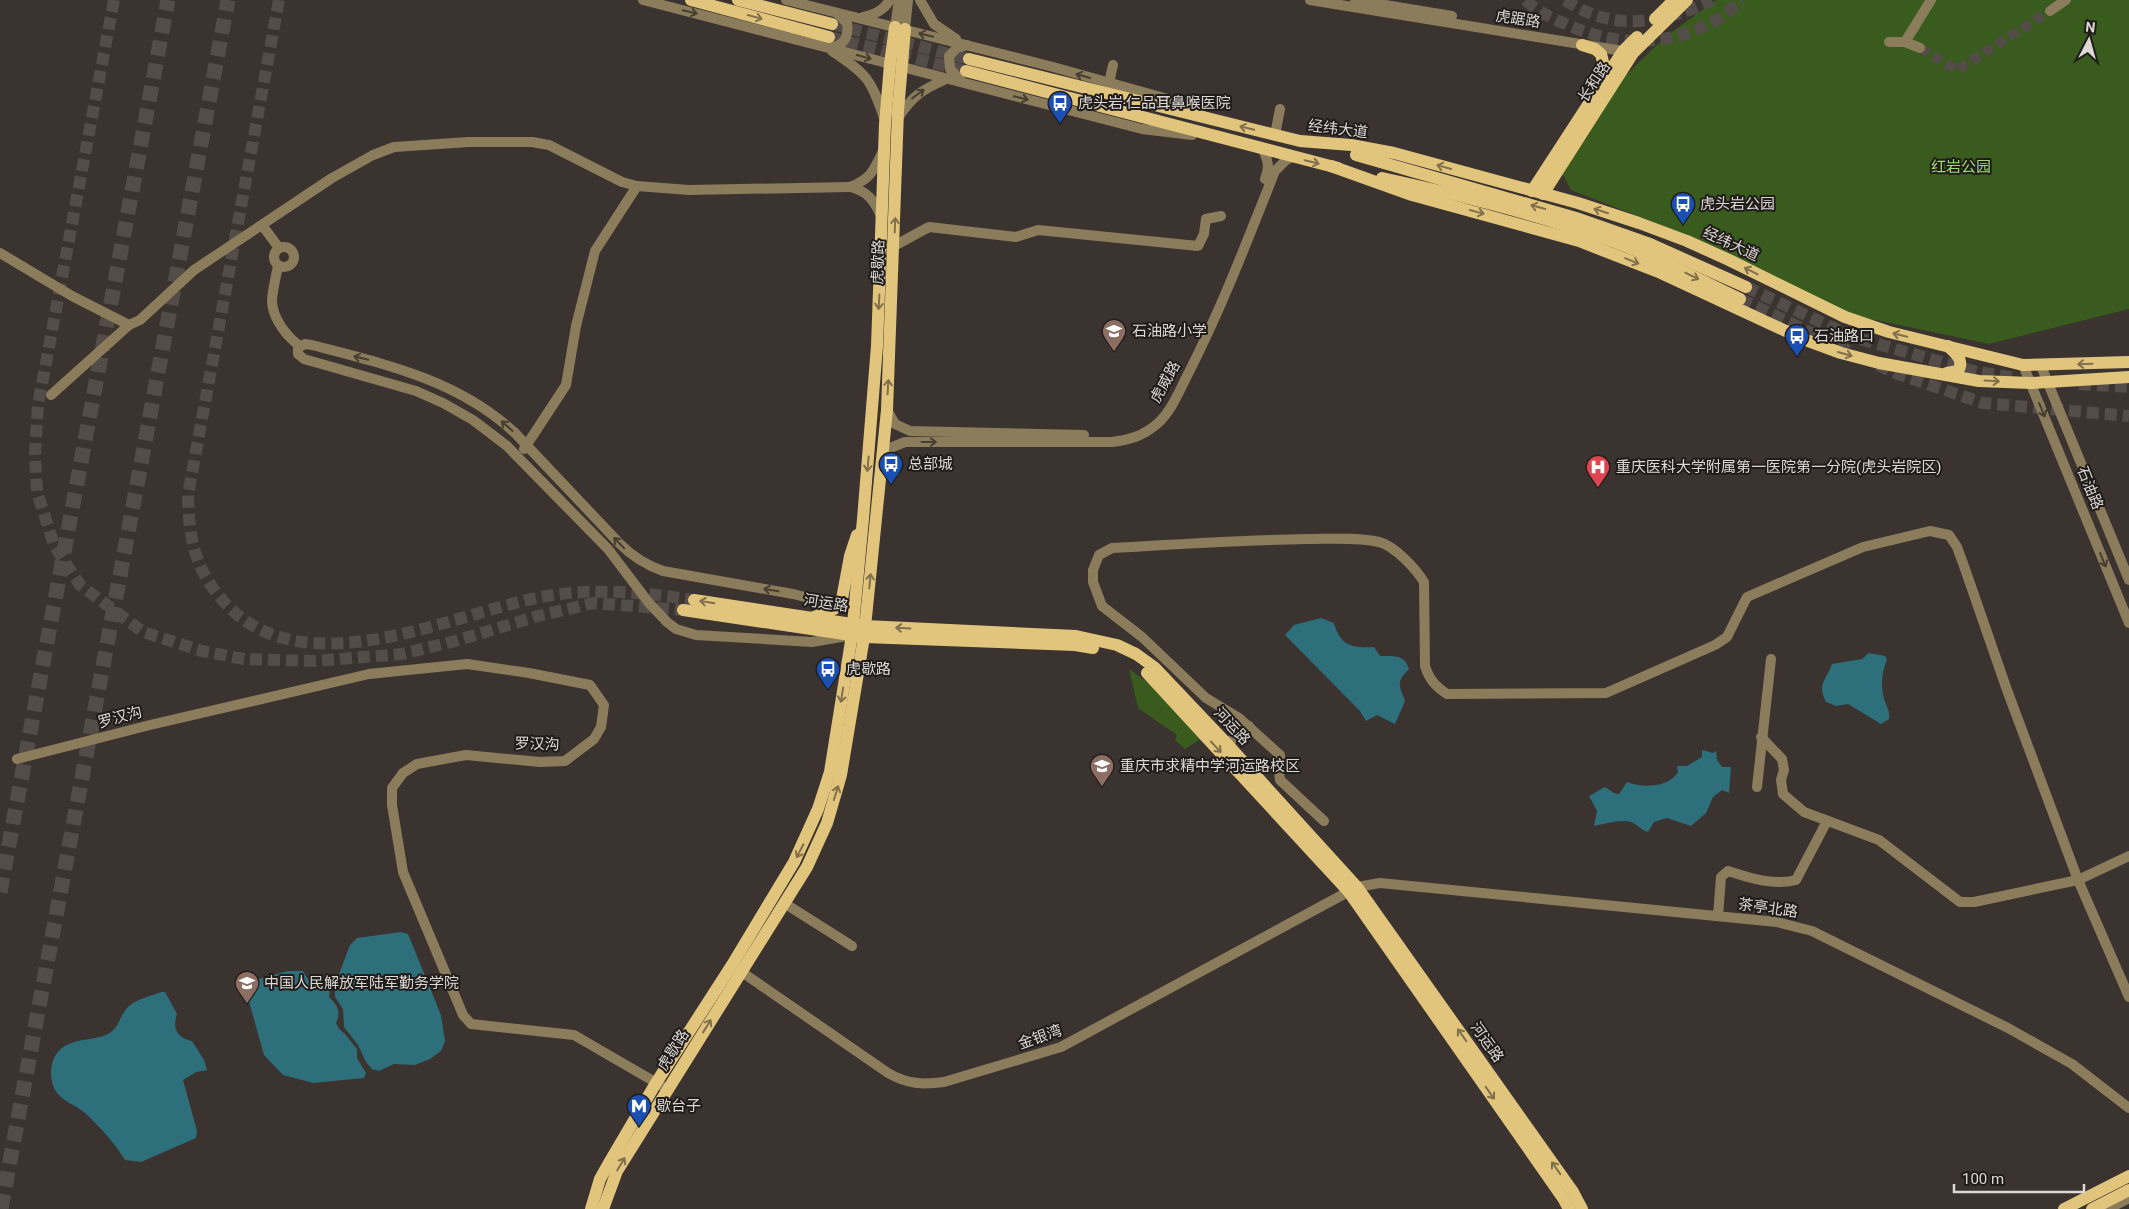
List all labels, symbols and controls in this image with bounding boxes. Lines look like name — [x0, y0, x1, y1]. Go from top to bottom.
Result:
one-way arrow — [681, 7, 697, 17]
street label: 虎踞路 — [1494, 7, 1542, 31]
one-way arrow — [746, 13, 762, 22]
north arrow — [2064, 15, 2114, 65]
text: N — [2085, 19, 2096, 36]
one-way arrow — [918, 29, 934, 39]
one-way arrow — [856, 53, 872, 62]
street label: 长和路 — [1574, 58, 1614, 106]
one-way arrow — [1075, 70, 1091, 80]
one-way arrow — [911, 89, 925, 99]
bus stop icon: 虎头岩‧仁品耳鼻喉医院 — [1047, 90, 1073, 124]
one-way arrow — [1013, 94, 1029, 103]
place label: 虎头岩‧仁品耳鼻喉医院 — [1078, 94, 1231, 112]
street label: 经纬大道 — [1307, 116, 1369, 142]
one-way arrow — [1240, 123, 1256, 132]
one-way arrow — [1303, 158, 1319, 167]
park label: 红岩公园 — [1931, 158, 1991, 176]
one-way arrow — [1437, 162, 1453, 171]
bus stop icon: 虎头岩公园 — [1670, 191, 1696, 225]
place label: 虎头岩公园 — [1700, 195, 1775, 213]
one-way arrow — [1531, 201, 1547, 211]
one-way arrow — [1593, 205, 1609, 215]
one-way arrow — [1469, 208, 1485, 218]
one-way arrow — [890, 217, 900, 234]
street label: 经纬大道 — [1700, 223, 1762, 265]
street label: 虎歇路 — [868, 239, 888, 285]
one-way arrow — [1624, 257, 1639, 266]
one-way arrow — [1744, 266, 1759, 276]
one-way arrow — [1684, 271, 1699, 281]
one-way arrow — [875, 294, 884, 310]
school or university icon: 石油路小学 — [1101, 318, 1127, 352]
place label: 石油路小学 — [1132, 322, 1207, 340]
bus stop icon: 石油路口 — [1784, 323, 1810, 357]
place label: 石油路口 — [1814, 327, 1874, 345]
one-way arrow — [1893, 330, 1909, 339]
one-way arrow — [1837, 349, 1853, 359]
one-way arrow — [354, 353, 370, 362]
street label: 虎威路 — [1146, 358, 1184, 406]
one-way arrow — [2077, 359, 2094, 369]
one-way arrow — [1984, 377, 2000, 386]
one-way arrow — [884, 380, 893, 396]
one-way arrow — [2037, 402, 2047, 417]
one-way arrow — [501, 420, 514, 431]
one-way arrow — [920, 437, 937, 447]
bus stop icon: 总部城 — [878, 451, 904, 485]
hospital icon: 重庆医科大学附属第一医院第一分院(虎头岩院区) — [1585, 454, 1611, 488]
place label: 总部城 — [908, 455, 953, 473]
one-way arrow — [863, 456, 872, 472]
place label: 重庆医科大学附属第一医院第一分院(虎头岩院区) — [1616, 458, 1941, 476]
street label: 石油路 — [2073, 464, 2107, 512]
one-way arrow — [613, 537, 625, 550]
one-way arrow — [2099, 552, 2109, 567]
one-way arrow — [865, 573, 875, 589]
one-way arrow — [763, 585, 779, 595]
street label: 河运路 — [802, 591, 850, 615]
one-way arrow — [699, 596, 715, 606]
one-way arrow — [895, 623, 911, 632]
bus stop icon: 虎歇路 — [815, 656, 841, 690]
place label: 虎歇路 — [846, 660, 891, 678]
one-way arrow — [837, 687, 847, 703]
street label: 罗汉沟 — [96, 702, 144, 732]
street label: 河运路 — [1210, 703, 1254, 749]
street label: 罗汉沟 — [514, 735, 560, 753]
one-way arrow — [1210, 740, 1222, 753]
school or university icon: 重庆市求精中学河运路校区 — [1089, 753, 1115, 787]
place label: 重庆市求精中学河运路校区 — [1120, 757, 1300, 775]
one-way arrow — [831, 785, 841, 801]
one-way arrow — [795, 843, 804, 858]
street label: 茶亭北路 — [1737, 895, 1799, 921]
school or university icon: 中国人民解放军陆军勤务学院 — [234, 970, 260, 1004]
place label: 中国人民解放军陆军勤务学院 — [264, 974, 459, 992]
street label: 河运路 — [1467, 1018, 1507, 1066]
one-way arrow — [702, 1020, 712, 1034]
street label: 金银湾 — [1016, 1021, 1064, 1053]
street label: 虎歇路 — [653, 1026, 693, 1074]
one-way arrow — [1457, 1028, 1467, 1042]
one-way arrow — [1485, 1086, 1495, 1100]
metro station icon: 歇台子 — [626, 1093, 652, 1127]
place label: 歇台子 — [656, 1097, 701, 1115]
one-way arrow — [617, 1158, 627, 1172]
one-way arrow — [1551, 1161, 1561, 1175]
scale bar — [1954, 1162, 2084, 1194]
text: 100 m — [1962, 1170, 2004, 1188]

